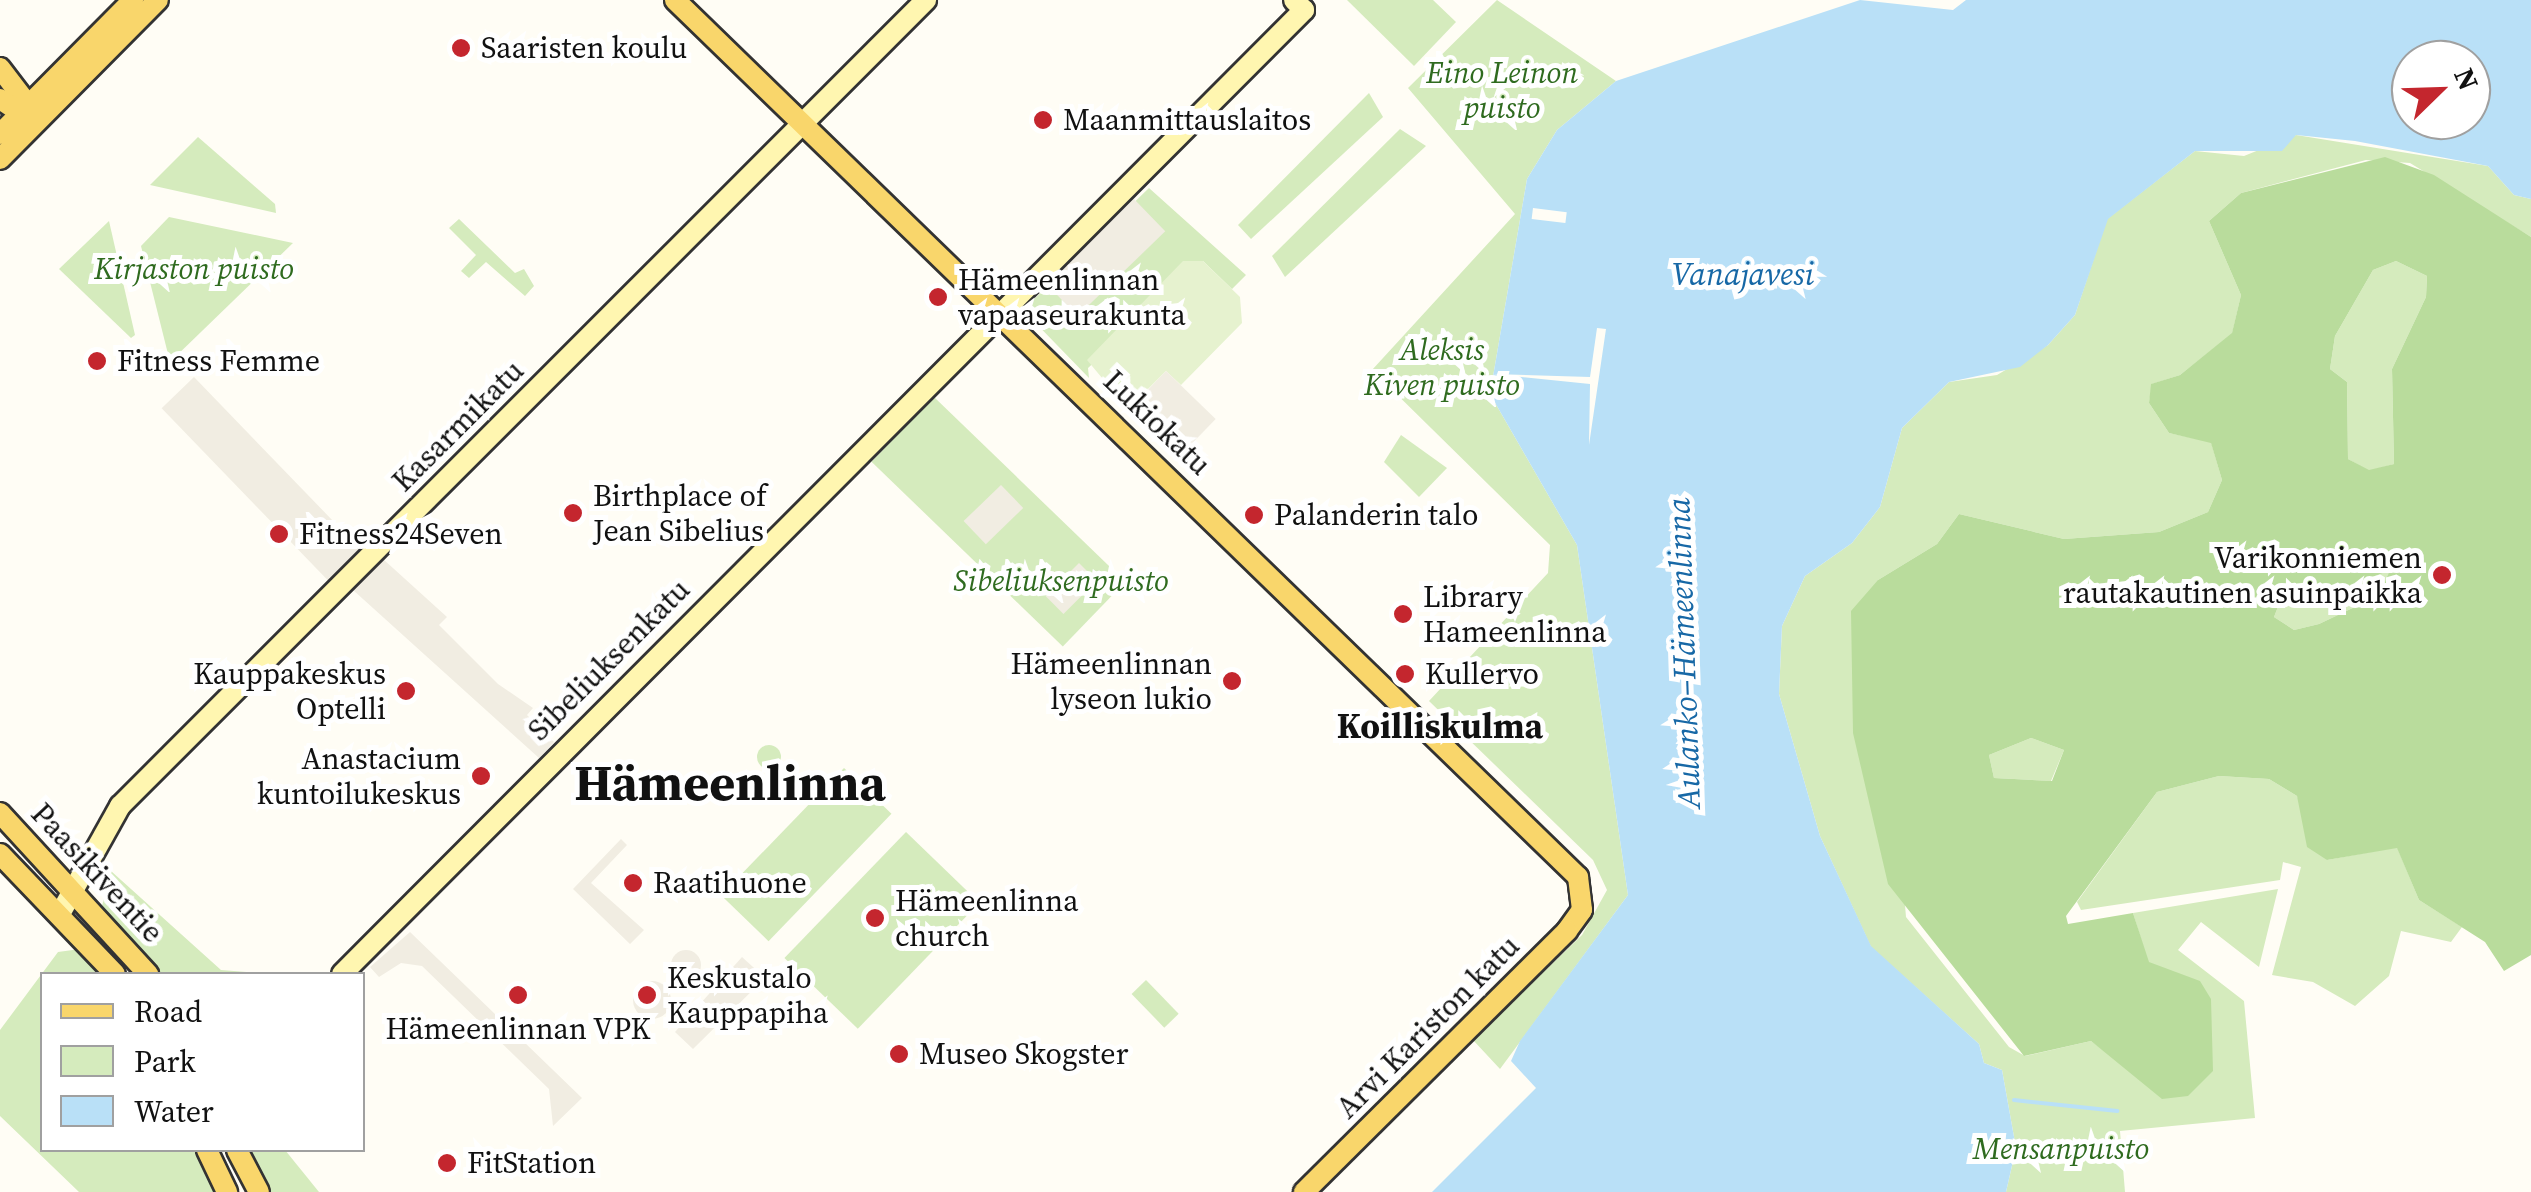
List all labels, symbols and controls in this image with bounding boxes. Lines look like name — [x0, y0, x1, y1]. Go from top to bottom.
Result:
place label: Saaristen koulu — [481, 30, 687, 66]
marker: Saaristen koulu — [450, 37, 472, 59]
north arrow — [2391, 40, 2491, 140]
park label: Eino Leinon puisto — [1426, 55, 1578, 126]
text: N — [2445, 62, 2488, 96]
place label: Maanmittauslaitos — [1063, 102, 1311, 138]
marker: Maanmittauslaitos — [1032, 109, 1054, 131]
park label: Kirjaston puisto — [94, 251, 294, 287]
water label: Vanajavesi — [1672, 255, 1814, 293]
place label: Hämeenlinnan vapaaseurakunta — [958, 262, 1186, 332]
marker: Hämeenlinnan vapaaseurakunta — [927, 286, 949, 308]
park label: Aleksis Kiven puisto — [1364, 332, 1520, 402]
place label: Fitness Femme — [117, 343, 320, 379]
marker: Fitness Femme — [86, 350, 108, 372]
street label: Kasarmikatu — [385, 353, 531, 499]
street label: Lukiokatu — [1096, 363, 1218, 483]
place label: Birthplace of Jean Sibelius — [593, 478, 767, 548]
place label: Palanderin talo — [1274, 497, 1478, 533]
water label: Aulanko–Hämeenlinna — [1659, 497, 1709, 809]
marker: Birthplace of Jean Sibelius — [562, 502, 584, 524]
marker: Palanderin talo — [1243, 504, 1265, 526]
place label: Fitness24Seven — [299, 516, 503, 552]
marker: Fitness24Seven — [268, 523, 290, 545]
place label: Varikonniemen rautakautinen asuinpaikka — [2063, 540, 2422, 610]
park label: Sibeliuksenpuisto — [953, 563, 1169, 599]
marker: Varikonniemen rautakautinen asuinpaikka — [2431, 564, 2453, 586]
street label: Sibeliuksenkatu — [521, 572, 697, 748]
place label: Library Hameenlinna — [1423, 579, 1606, 650]
marker: Library Hameenlinna — [1392, 603, 1414, 625]
place label: Hämeenlinnan lyseon lukio — [1010, 646, 1212, 716]
place label: Kauppakeskus Optelli — [193, 656, 386, 726]
place label: Kullervo — [1425, 656, 1539, 692]
marker: Kullervo — [1394, 663, 1416, 685]
marker: Hämeenlinnan lyseon lukio — [1221, 670, 1243, 692]
marker: Kauppakeskus Optelli — [395, 680, 417, 702]
district label: Koilliskulma — [1337, 705, 1543, 747]
place label: Anastacium kuntoilukeskus — [257, 741, 461, 812]
district label: Hämeenlinna — [574, 753, 886, 813]
marker: Anastacium kuntoilukeskus — [470, 765, 492, 787]
street label: Paasikiventie — [23, 796, 171, 950]
place label: Raatihuone — [653, 865, 807, 901]
marker: Raatihuone — [622, 872, 644, 894]
place label: Hämeenlinna church — [895, 883, 1078, 954]
marker: Hämeenlinna church — [864, 907, 886, 929]
street label: Arvi Kariston katu — [1329, 928, 1527, 1126]
place label: Keskustalo Kauppapiha — [667, 960, 828, 1030]
legend — [40, 972, 365, 1152]
marker: Hämeenlinnan VPK — [507, 984, 529, 1006]
marker: Keskustalo Kauppapiha — [636, 984, 658, 1006]
text: Road — [134, 991, 202, 1032]
place label: Hämeenlinnan VPK — [385, 1011, 651, 1047]
place label: Museo Skogster — [919, 1036, 1128, 1072]
text: Park — [134, 1041, 196, 1082]
marker: Museo Skogster — [888, 1043, 910, 1065]
text: Water — [134, 1091, 214, 1132]
park label: Mensanpuisto — [1973, 1131, 2149, 1167]
place label: FitStation — [467, 1145, 596, 1181]
marker: FitStation — [436, 1152, 458, 1174]

